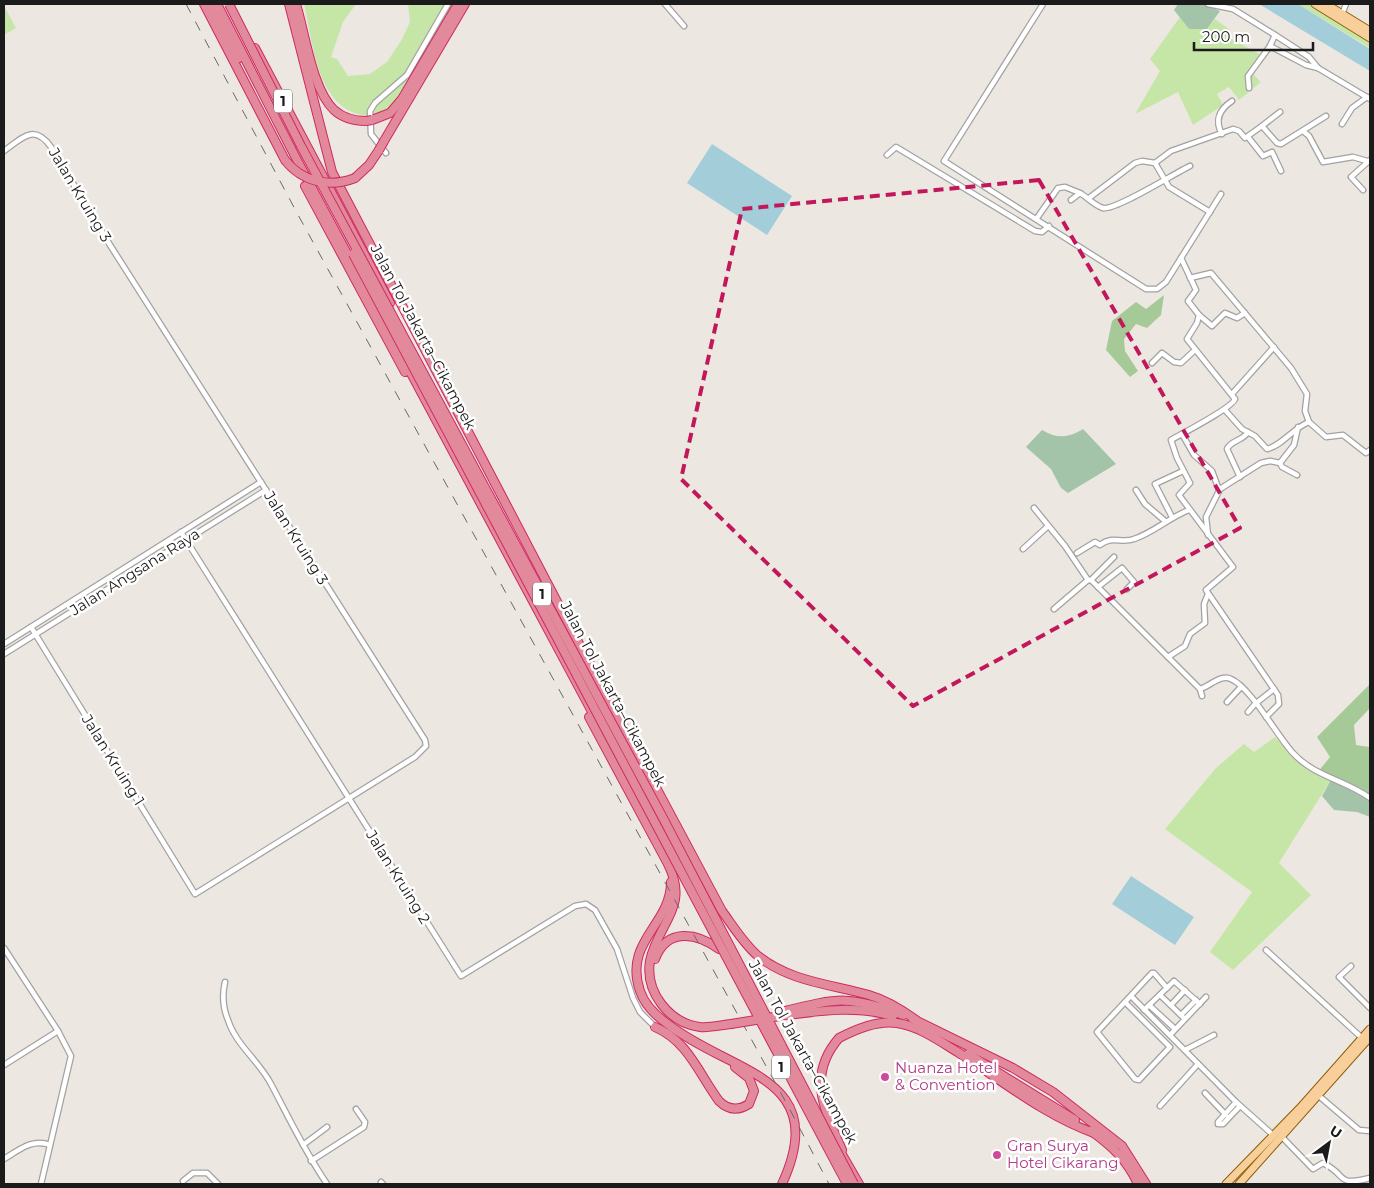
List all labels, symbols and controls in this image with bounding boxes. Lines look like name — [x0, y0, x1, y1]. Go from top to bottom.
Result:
scale bar — [1194, 20, 1313, 52]
text: 200 m — [1202, 27, 1250, 46]
road number: 1 — [274, 90, 292, 112]
street label: Jalan Kruing 3 — [44, 143, 116, 245]
street label: Jalan Tol Jakarta–Cikampek — [366, 240, 481, 433]
street label: Jalan Kruing 3 — [260, 487, 333, 588]
street label: Jalan Angsana Raya — [65, 524, 203, 620]
road number: 1 — [533, 582, 551, 606]
street label: Jalan Tol Jakarta–Cikampek — [556, 597, 671, 790]
street label: Jalan Kruing 1 — [77, 710, 149, 809]
street label: Jalan Kruing 2 — [362, 826, 435, 927]
street label: Jalan Tol Jakarta–Cikampek — [744, 956, 862, 1147]
road number: 1 — [772, 1056, 790, 1078]
place label: Nuanza Hotel & Convention — [895, 1058, 997, 1094]
marker: Nuanza Hotel & Convention — [879, 1071, 891, 1083]
north arrow — [1304, 1118, 1354, 1168]
text: U — [1326, 1121, 1345, 1143]
place label: Gran Surya Hotel Cikarang — [1007, 1136, 1118, 1172]
marker: Gran Surya Hotel Cikarang — [991, 1149, 1003, 1161]

